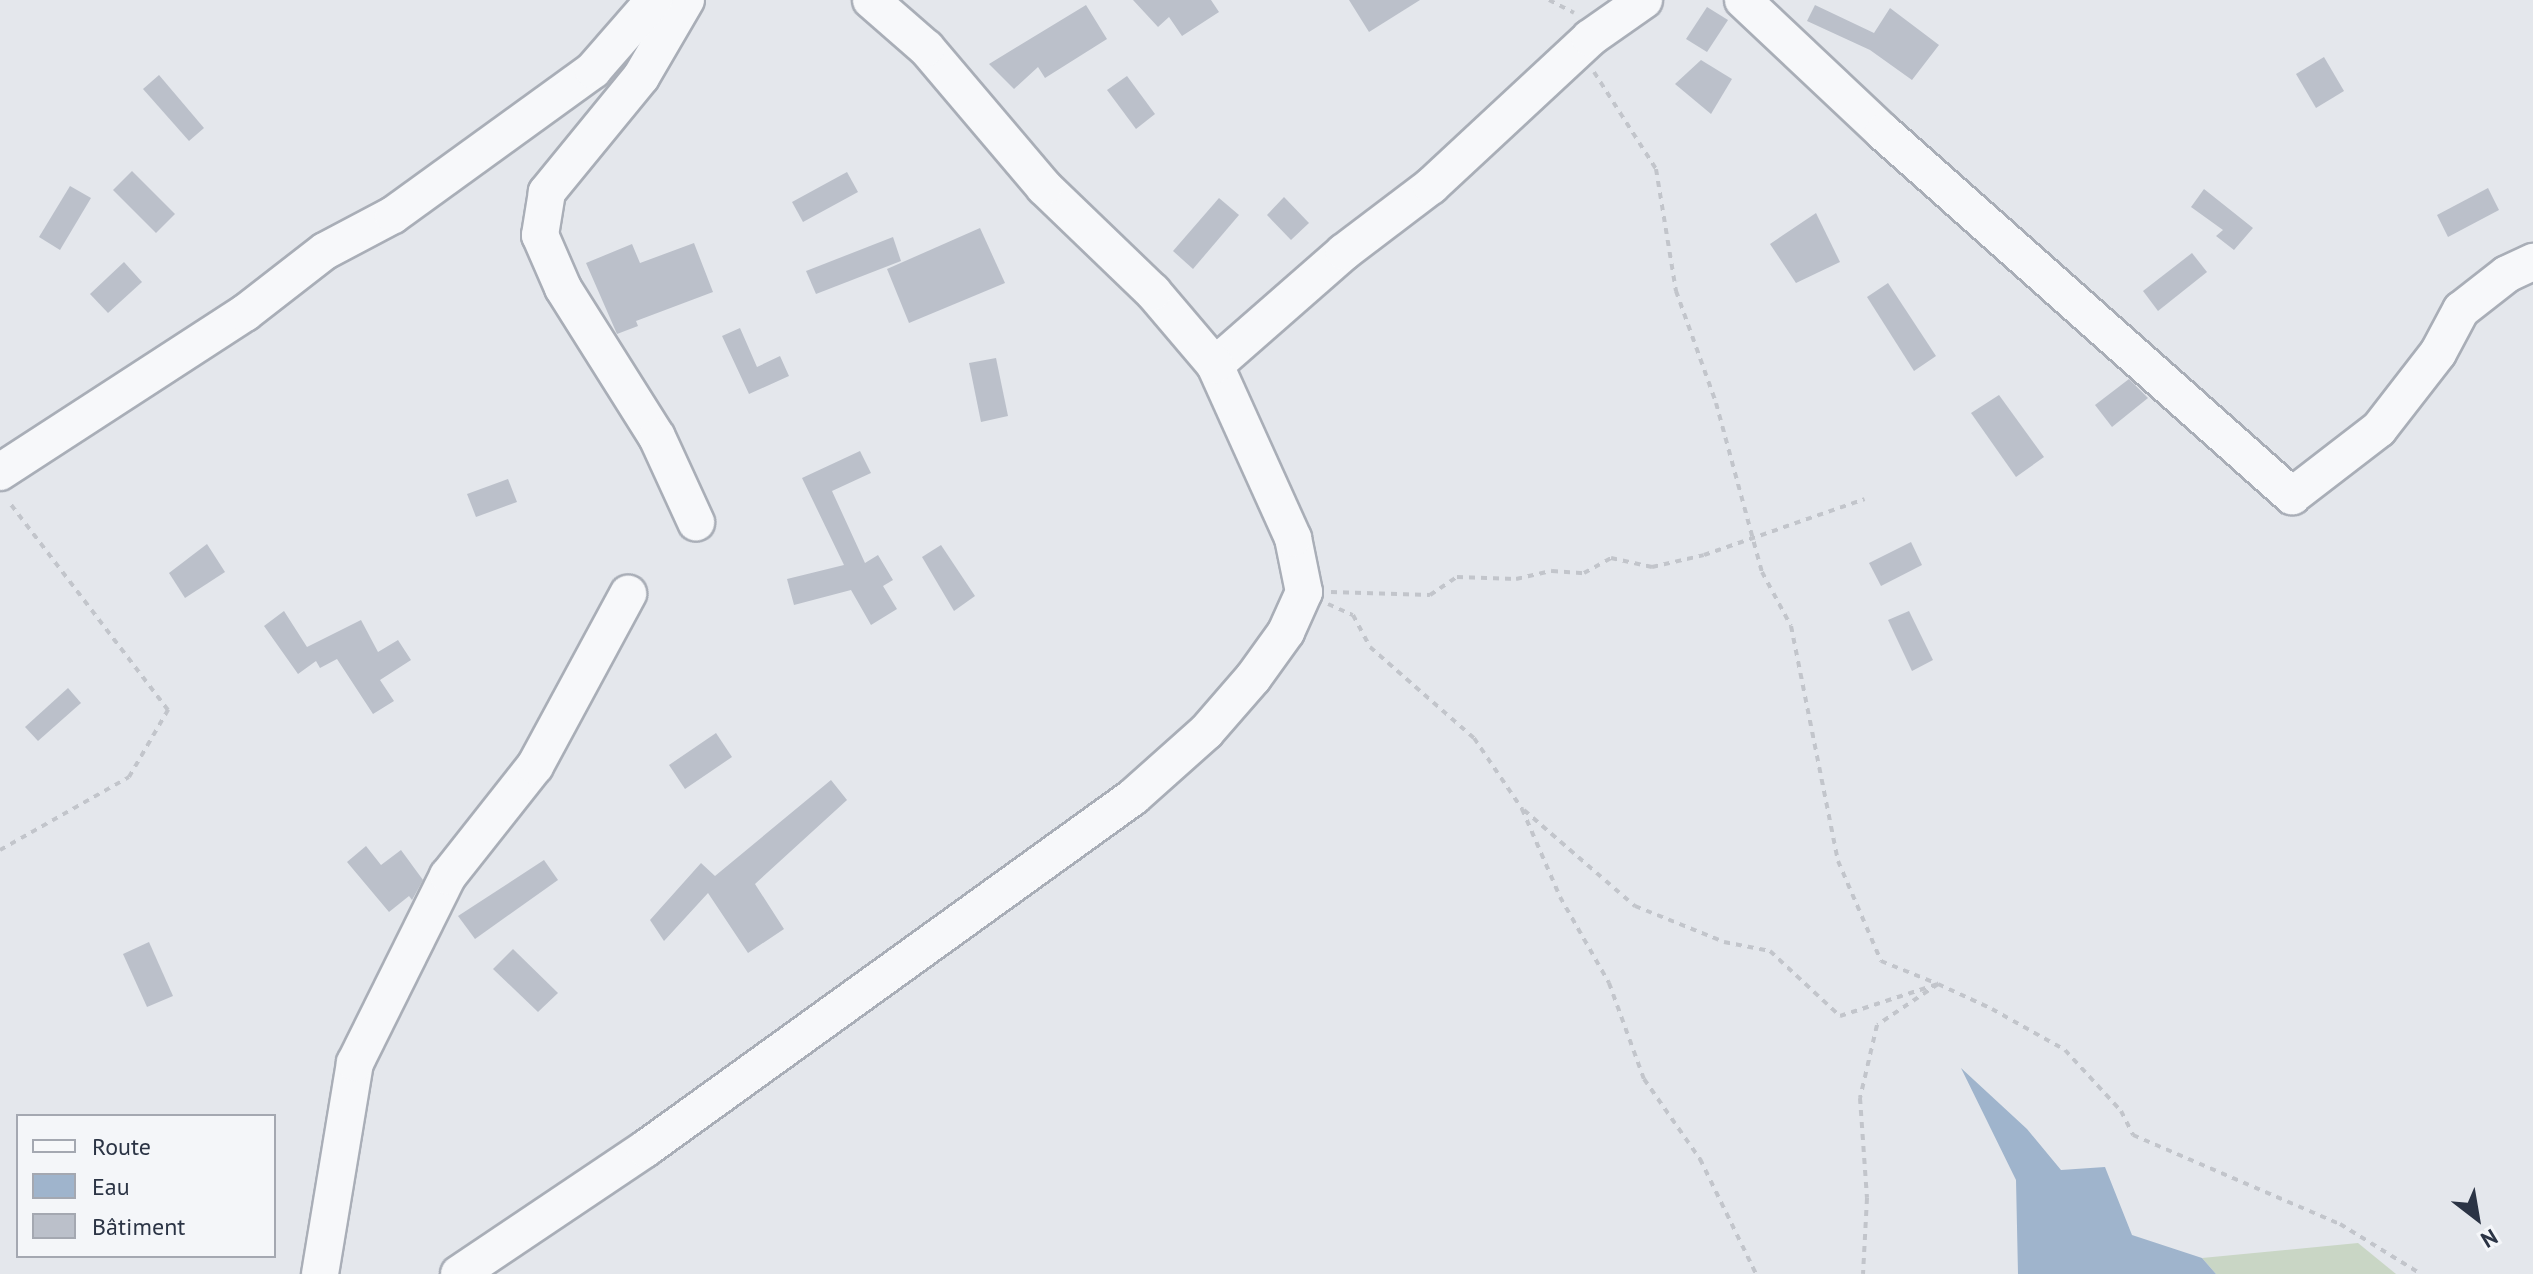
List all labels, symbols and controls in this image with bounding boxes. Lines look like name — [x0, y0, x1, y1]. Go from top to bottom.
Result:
legend — [16, 1114, 276, 1258]
text: Route — [92, 1131, 151, 1162]
text: Eau — [92, 1171, 130, 1202]
north arrow — [2437, 1178, 2517, 1258]
text: Bâtiment — [92, 1211, 185, 1242]
text: N — [2476, 1223, 2503, 1254]

